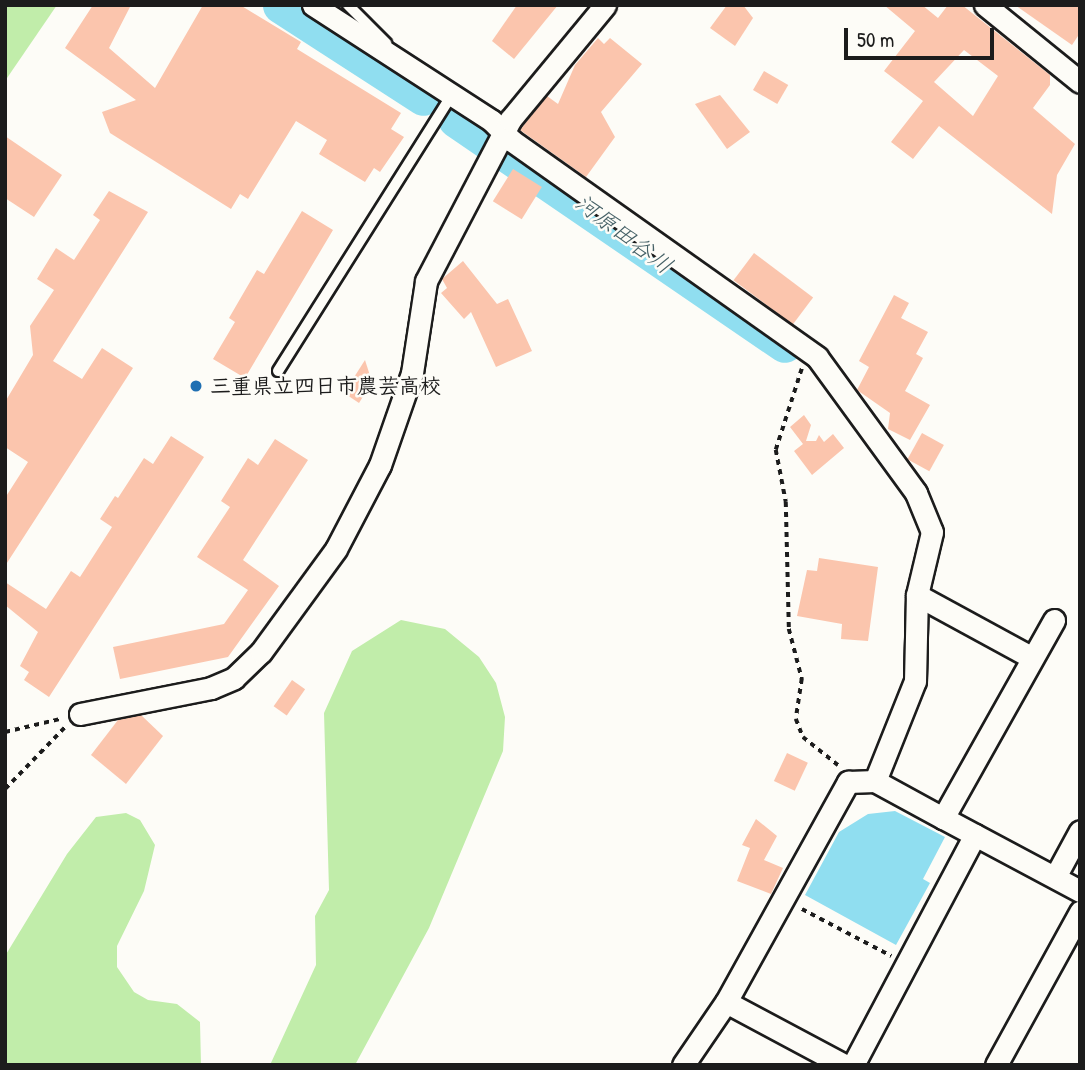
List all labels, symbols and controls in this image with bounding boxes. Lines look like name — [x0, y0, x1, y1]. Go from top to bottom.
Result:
scale bar — [847, 14, 998, 58]
text: 50 m — [857, 25, 894, 54]
water label: 河原田谷川 — [570, 188, 678, 280]
place label: 三重県立四日市農芸高校 — [210, 373, 441, 399]
marker: 三重県立四日市農芸高校 — [188, 378, 204, 394]

